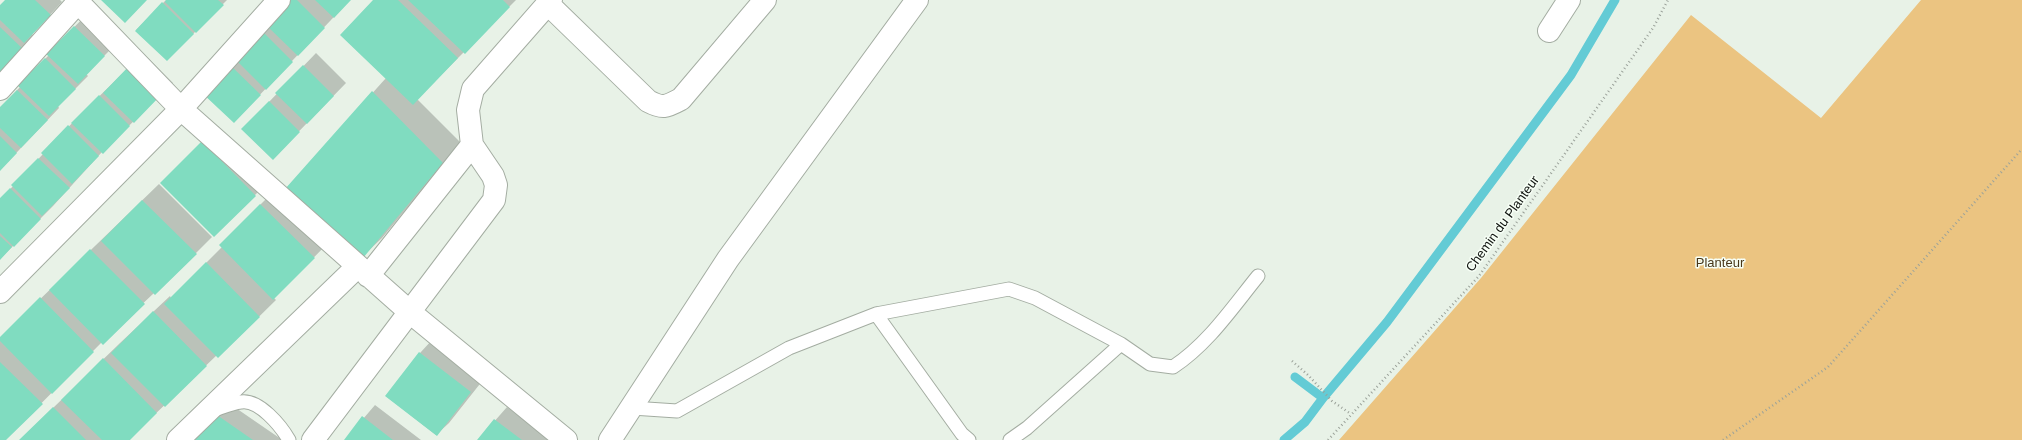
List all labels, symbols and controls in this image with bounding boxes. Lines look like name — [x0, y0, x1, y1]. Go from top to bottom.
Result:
street label: Chemin du Planteur — [1463, 173, 1543, 275]
park label: Planteur — [1696, 255, 1744, 271]

